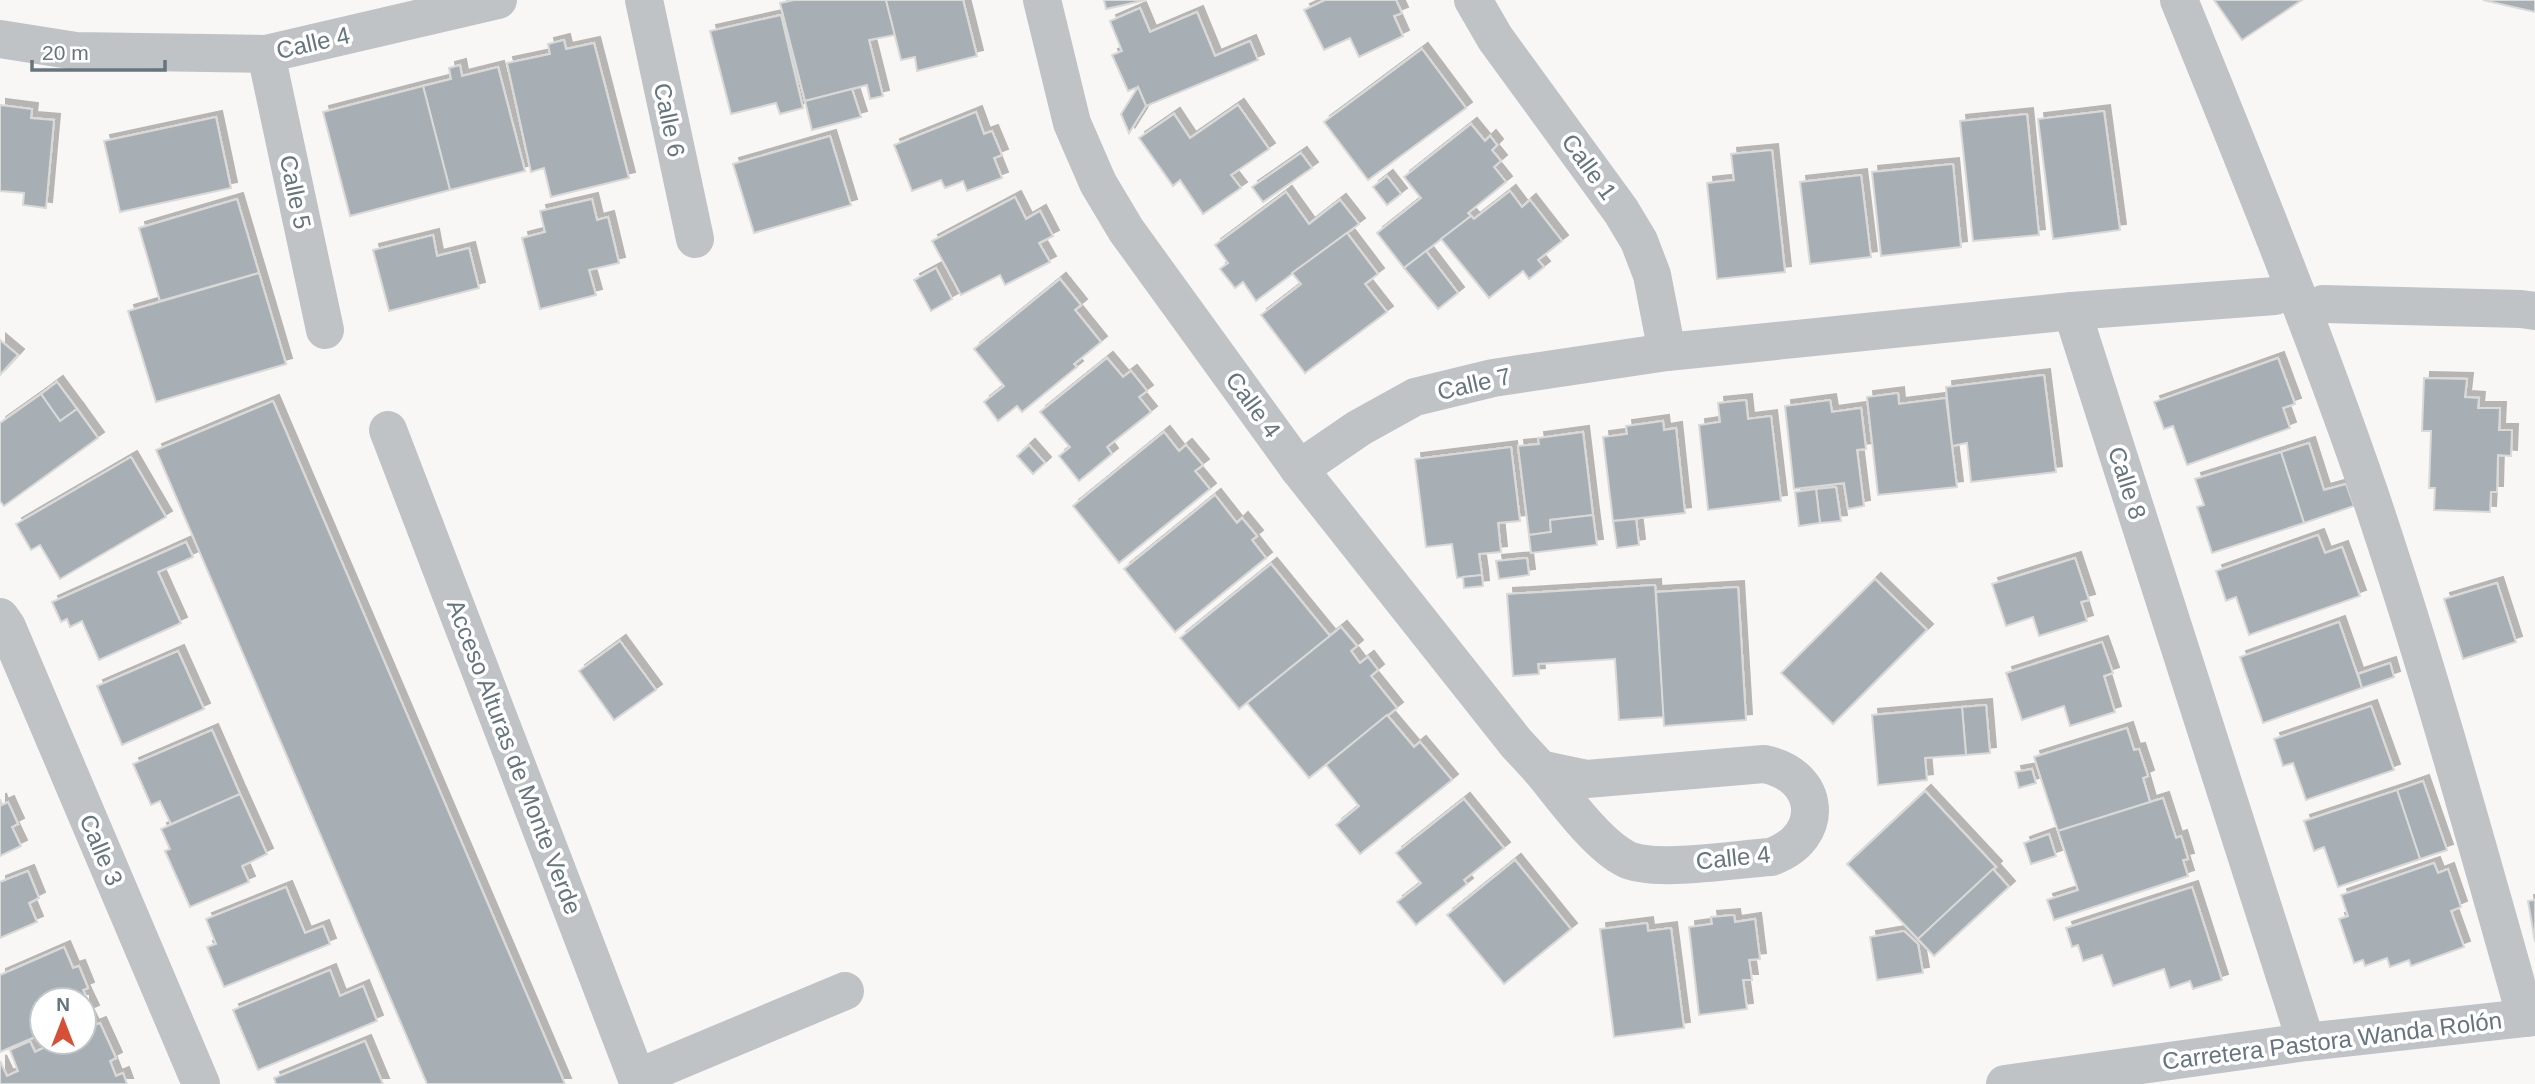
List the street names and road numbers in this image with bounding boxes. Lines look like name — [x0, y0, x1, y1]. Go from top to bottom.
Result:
street label: Calle 4 — [273, 21, 352, 64]
street label: Calle 6 — [649, 81, 690, 159]
street label: Calle 1 — [1557, 129, 1622, 205]
street label: Calle 5 — [275, 153, 316, 231]
street label: Calle 7 — [1434, 362, 1513, 405]
street label: Calle 4 — [1221, 367, 1286, 443]
street label: Calle 8 — [2103, 443, 2152, 523]
street label: Acceso Alturas de Monte Verde — [442, 596, 587, 918]
street label: Calle 3 — [74, 810, 128, 889]
street label: Calle 4 — [1694, 840, 1772, 875]
street label: Carretera Pastora Wanda Rolón — [2161, 1006, 2503, 1075]

